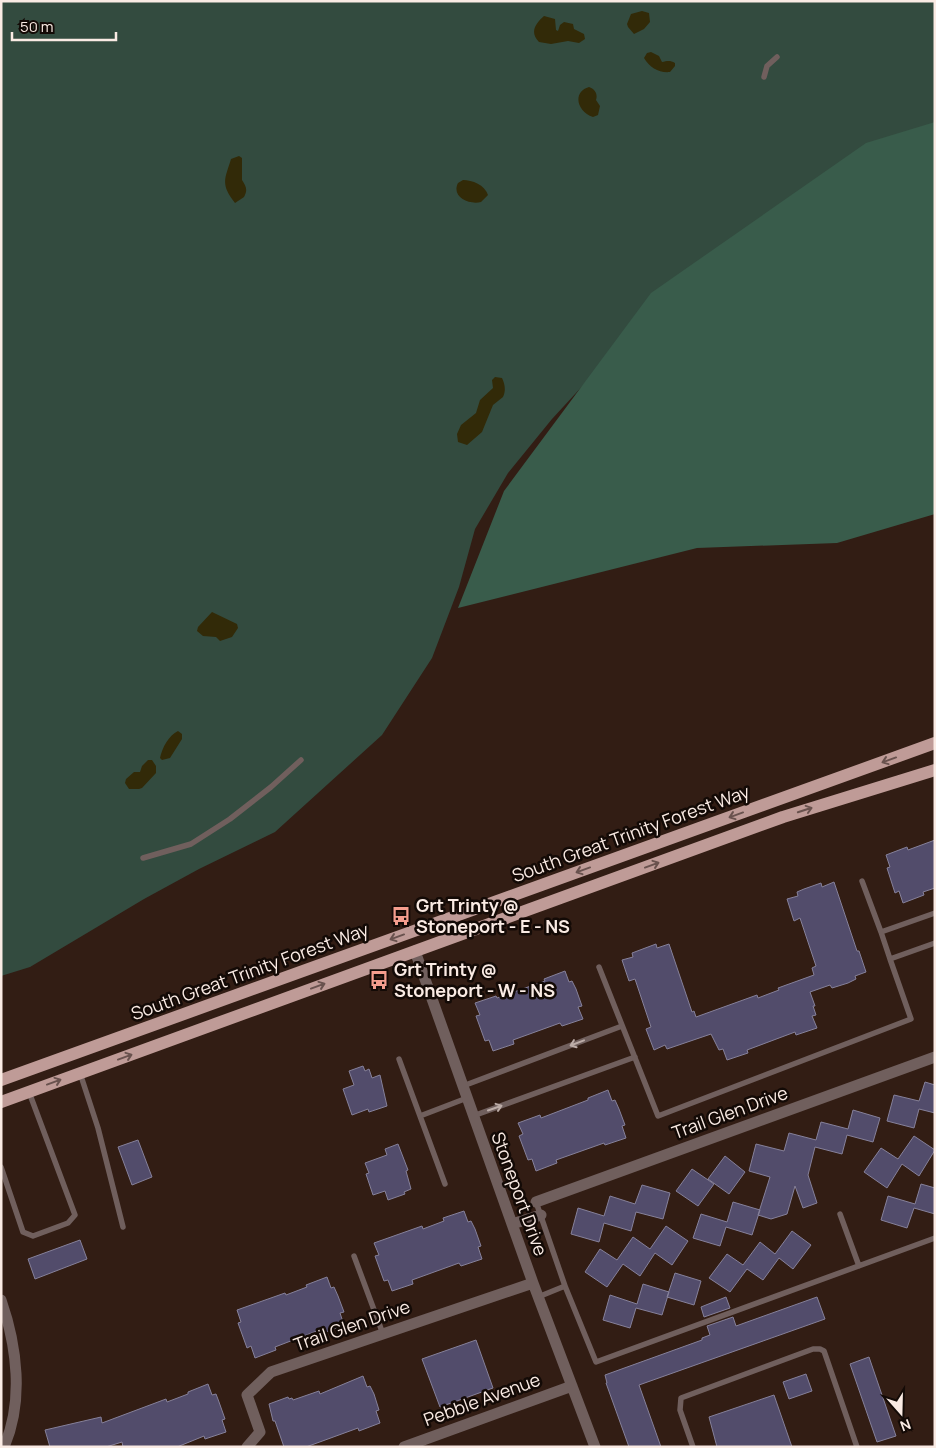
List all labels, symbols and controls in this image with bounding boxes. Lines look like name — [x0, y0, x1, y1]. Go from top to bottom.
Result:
scale bar — [12, 10, 116, 42]
text: 50 m — [20, 16, 54, 37]
one-way arrow — [882, 756, 897, 765]
street label: South Great Trinity Forest Way — [509, 779, 753, 887]
one-way arrow — [797, 805, 813, 815]
one-way arrow — [729, 811, 744, 820]
one-way arrow — [644, 860, 659, 869]
one-way arrow — [576, 866, 591, 875]
place label: Grt Trinty @ Stoneport - E - NS — [416, 893, 570, 938]
bus stop icon: Grt Trinty @ Stoneport - E - NS — [390, 905, 412, 927]
street label: South Great Trinity Forest Way — [128, 917, 372, 1025]
one-way arrow — [390, 933, 406, 942]
place label: Grt Trinty @ Stoneport - W - NS — [394, 957, 555, 1002]
bus stop icon: Grt Trinty @ Stoneport - W - NS — [368, 969, 390, 991]
one-way arrow — [310, 981, 326, 990]
one-way arrow — [570, 1039, 585, 1048]
one-way arrow — [117, 1052, 133, 1061]
one-way arrow — [46, 1077, 62, 1086]
street label: Trail Glen Drive — [668, 1080, 791, 1144]
one-way arrow — [486, 1103, 502, 1112]
street label: Stoneport Drive — [486, 1128, 553, 1259]
street label: Trail Glen Drive — [290, 1294, 413, 1356]
street label: Pebble Avenue — [420, 1367, 543, 1431]
north arrow — [876, 1388, 926, 1438]
text: N — [898, 1415, 914, 1436]

